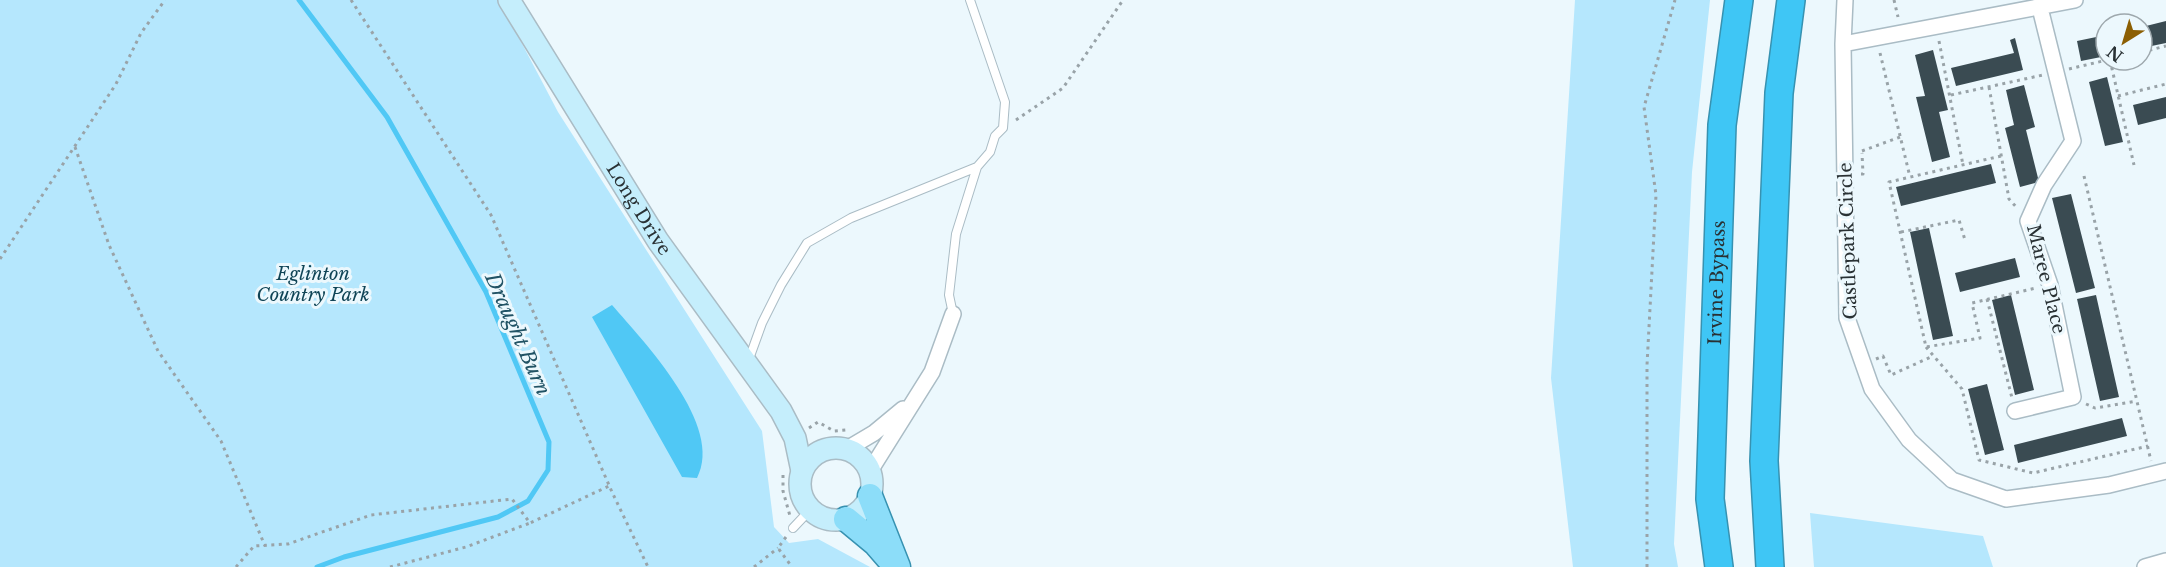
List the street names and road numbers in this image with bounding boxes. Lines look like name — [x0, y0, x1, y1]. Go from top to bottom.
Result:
street label: Long Drive — [602, 159, 676, 260]
street label: Castlepark Circle — [1834, 162, 1862, 320]
street label: Irvine Bypass — [1704, 220, 1730, 345]
street label: Maree Place — [2022, 222, 2070, 336]

